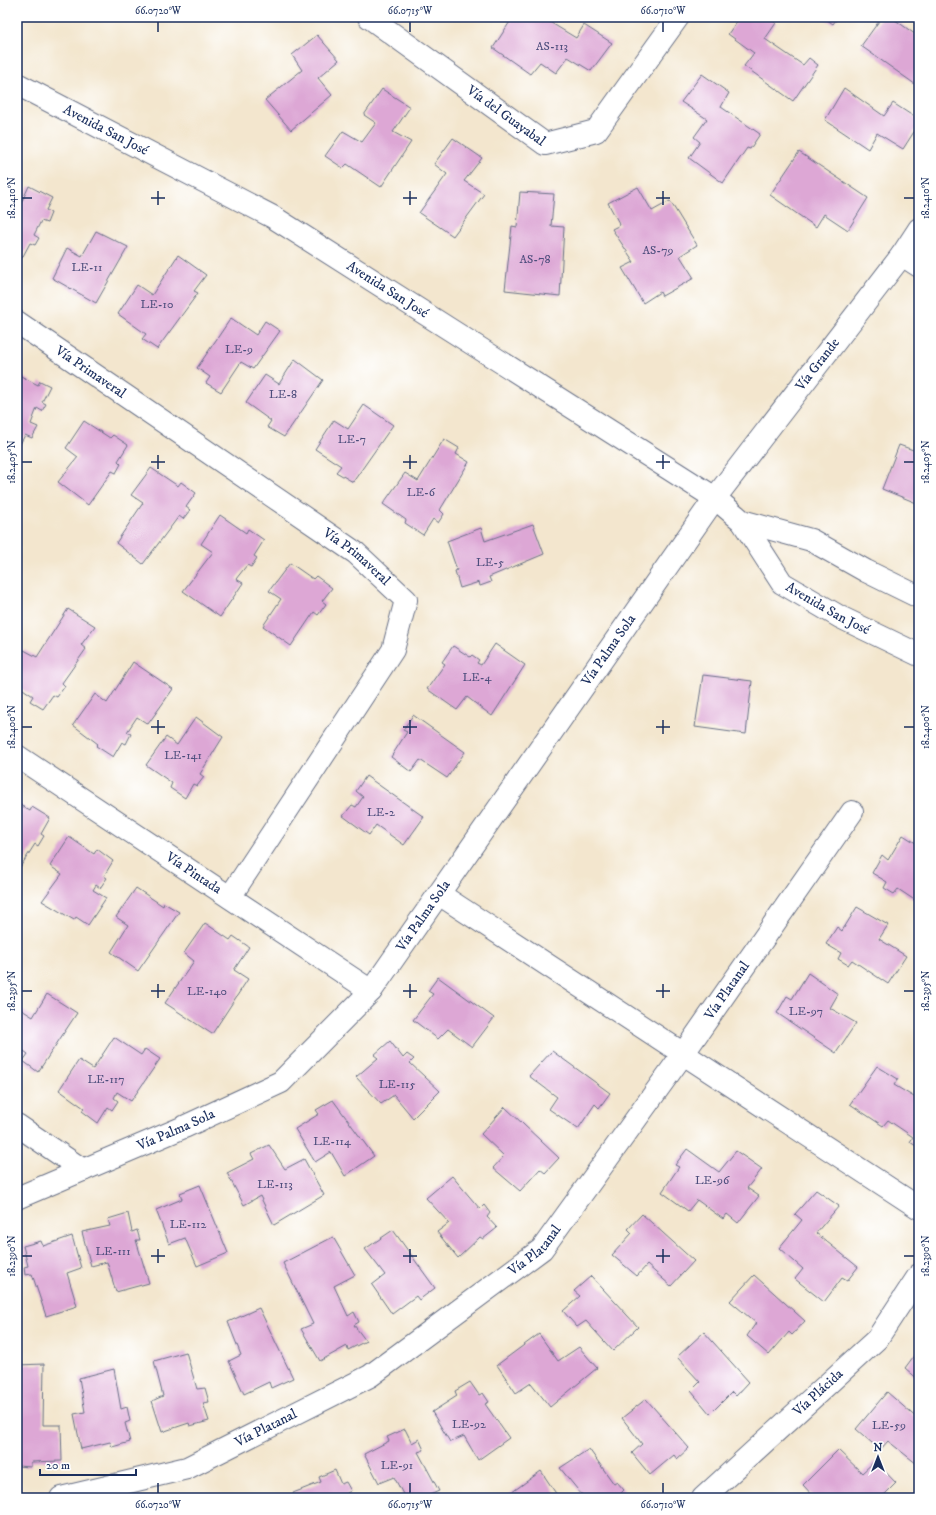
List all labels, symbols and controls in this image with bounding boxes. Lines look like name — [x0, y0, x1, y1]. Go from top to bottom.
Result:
text: 66.0720°W — [135, 5, 182, 17]
text: 66.0715°W — [388, 5, 433, 17]
text: 66.0710°W — [641, 5, 686, 17]
house number: AS-113 — [536, 39, 568, 54]
street label: Vía del Guayabal — [462, 81, 550, 151]
street label: Avenida San José — [60, 101, 152, 160]
text: 18.2410°N — [6, 177, 18, 219]
text: 18.2410°N — [920, 177, 932, 219]
house number: AS-79 — [642, 243, 674, 258]
house number: AS-78 — [519, 252, 551, 267]
street label: Avenida San José — [343, 257, 432, 323]
house number: LE-11 — [72, 260, 102, 275]
house number: LE-10 — [141, 297, 173, 312]
street label: Vía Grande — [791, 334, 844, 395]
street label: Vía Primaveral — [51, 341, 130, 403]
house number: LE-9 — [225, 342, 253, 357]
house number: LE-8 — [269, 387, 297, 402]
house number: LE-7 — [338, 432, 366, 447]
text: 18.2405°N — [6, 440, 18, 484]
text: 18.2405°N — [920, 440, 932, 484]
house number: LE-6 — [407, 485, 436, 500]
street label: Vía Primaveral — [319, 524, 395, 590]
house number: LE-5 — [476, 555, 504, 570]
street label: Avenida San José — [782, 578, 873, 639]
street label: Vía Palma Sola — [577, 611, 640, 690]
house number: LE-4 — [463, 670, 493, 685]
text: 18.2400°N — [6, 705, 18, 749]
text: 18.2400°N — [920, 705, 932, 749]
house number: LE-141 — [164, 748, 202, 763]
house number: LE-2 — [367, 805, 395, 820]
street label: Vía Pintada — [161, 848, 225, 898]
street label: Vía Palma Sola — [392, 877, 455, 956]
street label: Vía Platanal — [700, 957, 754, 1024]
text: 18.2395°N — [6, 970, 18, 1012]
text: 18.2395°N — [920, 970, 932, 1012]
house number: LE-140 — [187, 984, 227, 999]
house number: LE-97 — [789, 1004, 823, 1019]
house number: LE-117 — [87, 1072, 125, 1087]
house number: LE-115 — [379, 1077, 415, 1092]
street label: Vía Palma Sola — [134, 1105, 218, 1155]
house number: LE-114 — [313, 1134, 352, 1149]
house number: LE-96 — [695, 1173, 730, 1188]
house number: LE-113 — [257, 1177, 293, 1192]
house number: LE-112 — [170, 1217, 206, 1232]
street label: Vía Platanal — [504, 1221, 566, 1280]
text: 18.2390°N — [6, 1235, 18, 1277]
text: 18.2390°N — [920, 1235, 932, 1277]
house number: LE-111 — [95, 1244, 131, 1259]
street label: Vía Plácida — [789, 1365, 847, 1421]
street label: Vía Platanal — [231, 1405, 301, 1452]
house number: LE-92 — [452, 1417, 486, 1432]
house number: LE-59 — [872, 1418, 906, 1433]
north arrow — [858, 1437, 898, 1477]
text: N — [873, 1441, 883, 1455]
scale bar — [40, 1451, 136, 1477]
text: 20 m — [46, 1458, 70, 1473]
house number: LE-91 — [381, 1458, 413, 1473]
text: 66.0720°W — [135, 1499, 182, 1511]
text: 66.0715°W — [388, 1499, 433, 1511]
text: 66.0710°W — [641, 1499, 686, 1511]

